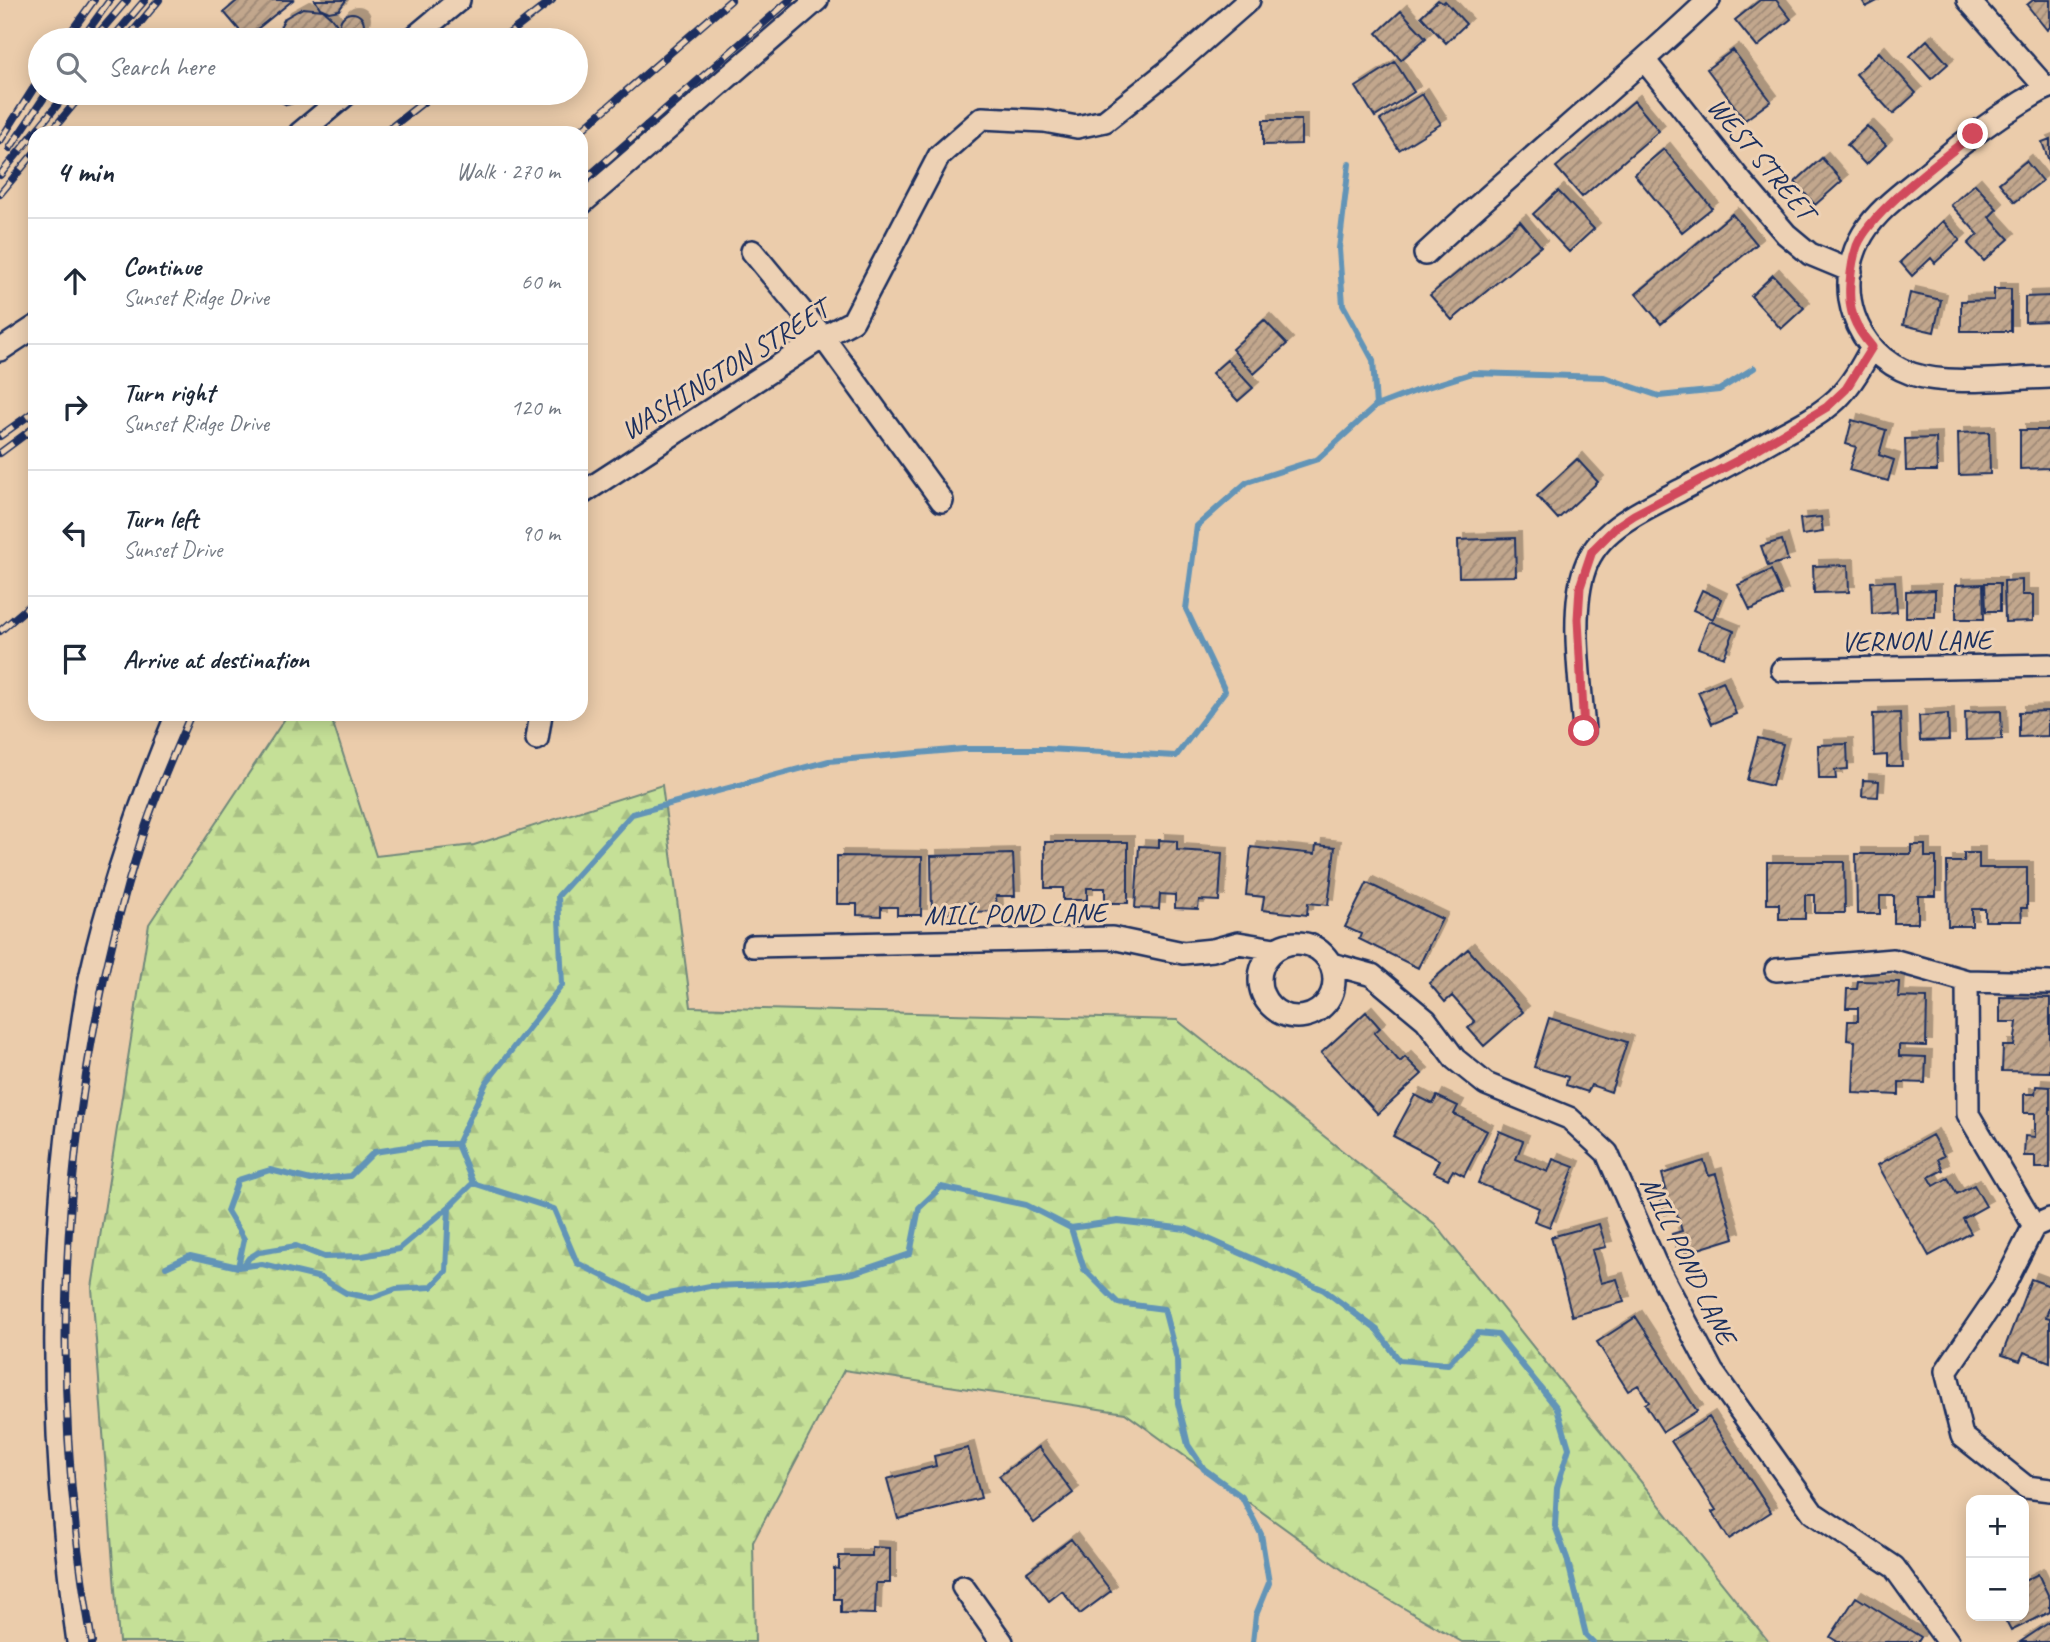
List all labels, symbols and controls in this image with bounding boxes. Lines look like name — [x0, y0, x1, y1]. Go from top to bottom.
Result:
search box — [28, 28, 588, 105]
icon: search — [52, 48, 90, 86]
text: Search here — [108, 50, 214, 83]
street label: WEST STREET — [1700, 90, 1827, 232]
route end — [1957, 118, 1988, 149]
text: 4 min — [56, 153, 113, 191]
text: Walk · 270 m — [456, 157, 560, 186]
text: Continue — [123, 250, 201, 283]
icon: ahead — [56, 262, 94, 300]
text: 60 m — [521, 267, 560, 296]
text: Sunset Ridge Drive — [123, 283, 269, 312]
street label: WASHINGTON STREET — [614, 288, 840, 447]
text: Turn right — [123, 376, 214, 409]
icon: right — [56, 388, 94, 426]
text: 120 m — [511, 393, 560, 422]
text: Sunset Ridge Drive — [123, 409, 269, 438]
text: Turn left — [123, 502, 198, 535]
icon: left — [56, 514, 94, 552]
text: 90 m — [521, 519, 560, 548]
text: Sunset Drive — [123, 535, 222, 564]
street label: VERNON LANE — [1840, 622, 1995, 659]
icon: arrive — [56, 640, 94, 678]
text: Arrive at destination — [123, 643, 309, 676]
route start — [1568, 715, 1599, 746]
street label: MILL POND LANE — [924, 894, 1110, 933]
street label: MILL POND LANE — [1633, 1171, 1746, 1353]
map controls — [1966, 1495, 2029, 1621]
button: + — [1966, 1495, 2029, 1558]
button: − — [1966, 1558, 2029, 1621]

